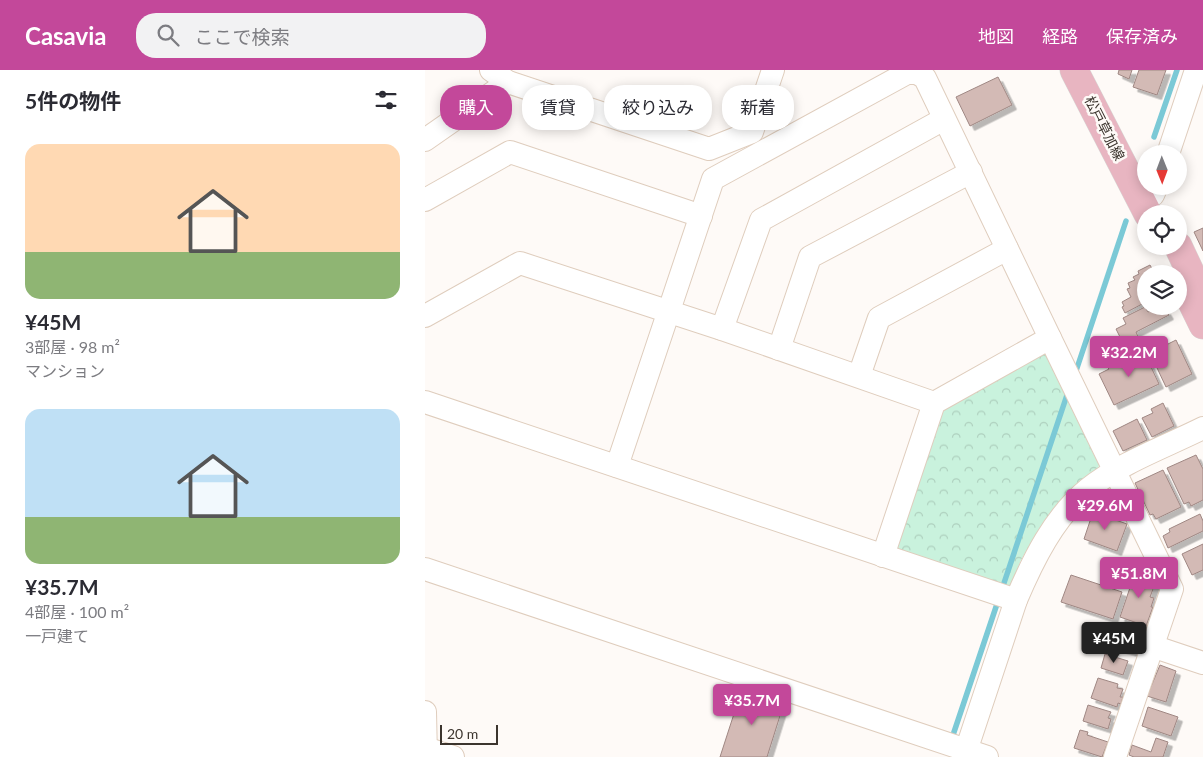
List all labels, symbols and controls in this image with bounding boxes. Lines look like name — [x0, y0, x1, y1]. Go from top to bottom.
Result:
search box — [136, 13, 486, 58]
text: Casavia — [25, 21, 106, 50]
icon: search — [154, 21, 182, 49]
text: ここで検索 — [194, 25, 289, 48]
text: 地図 — [978, 25, 1014, 47]
text: 経路 — [1042, 25, 1078, 47]
text: 保存済み — [1106, 25, 1178, 47]
chip: 購入 — [440, 85, 512, 130]
chip: 賃貸 — [522, 85, 594, 130]
chip: 絞り込み — [604, 85, 712, 130]
chip: 新着 — [722, 85, 794, 130]
icon: filters — [372, 86, 400, 114]
text: 5件の物件 — [25, 88, 121, 113]
street label: 松戸草加線 — [1082, 93, 1128, 163]
north arrow — [1137, 145, 1187, 195]
map controls — [1137, 145, 1187, 315]
icon: home — [168, 176, 258, 266]
button: locate — [1137, 205, 1187, 255]
button: layers — [1137, 265, 1187, 315]
text: ¥45M — [25, 309, 81, 334]
pin: ¥32.2M — [1088, 336, 1170, 378]
text: 3部屋 · 98 m² — [25, 337, 120, 356]
text: ¥32.2M — [1101, 342, 1157, 361]
text: マンション — [25, 361, 105, 380]
icon: home — [168, 441, 258, 531]
pin: ¥29.6M — [1064, 488, 1146, 531]
text: ¥29.6M — [1077, 495, 1133, 514]
pin: ¥51.8M — [1098, 556, 1180, 599]
text: ¥51.8M — [1111, 563, 1167, 582]
text: ¥35.7M — [25, 574, 99, 599]
text: 4部屋 · 100 m² — [25, 602, 129, 621]
pin: ¥45M — [1084, 622, 1144, 664]
text: 一戸建て — [25, 626, 89, 645]
text: ¥45M — [1093, 628, 1135, 647]
pin: ¥35.7M — [711, 684, 793, 726]
text: ¥35.7M — [724, 690, 780, 709]
scale bar — [440, 722, 497, 745]
text: 20 m — [447, 725, 478, 742]

